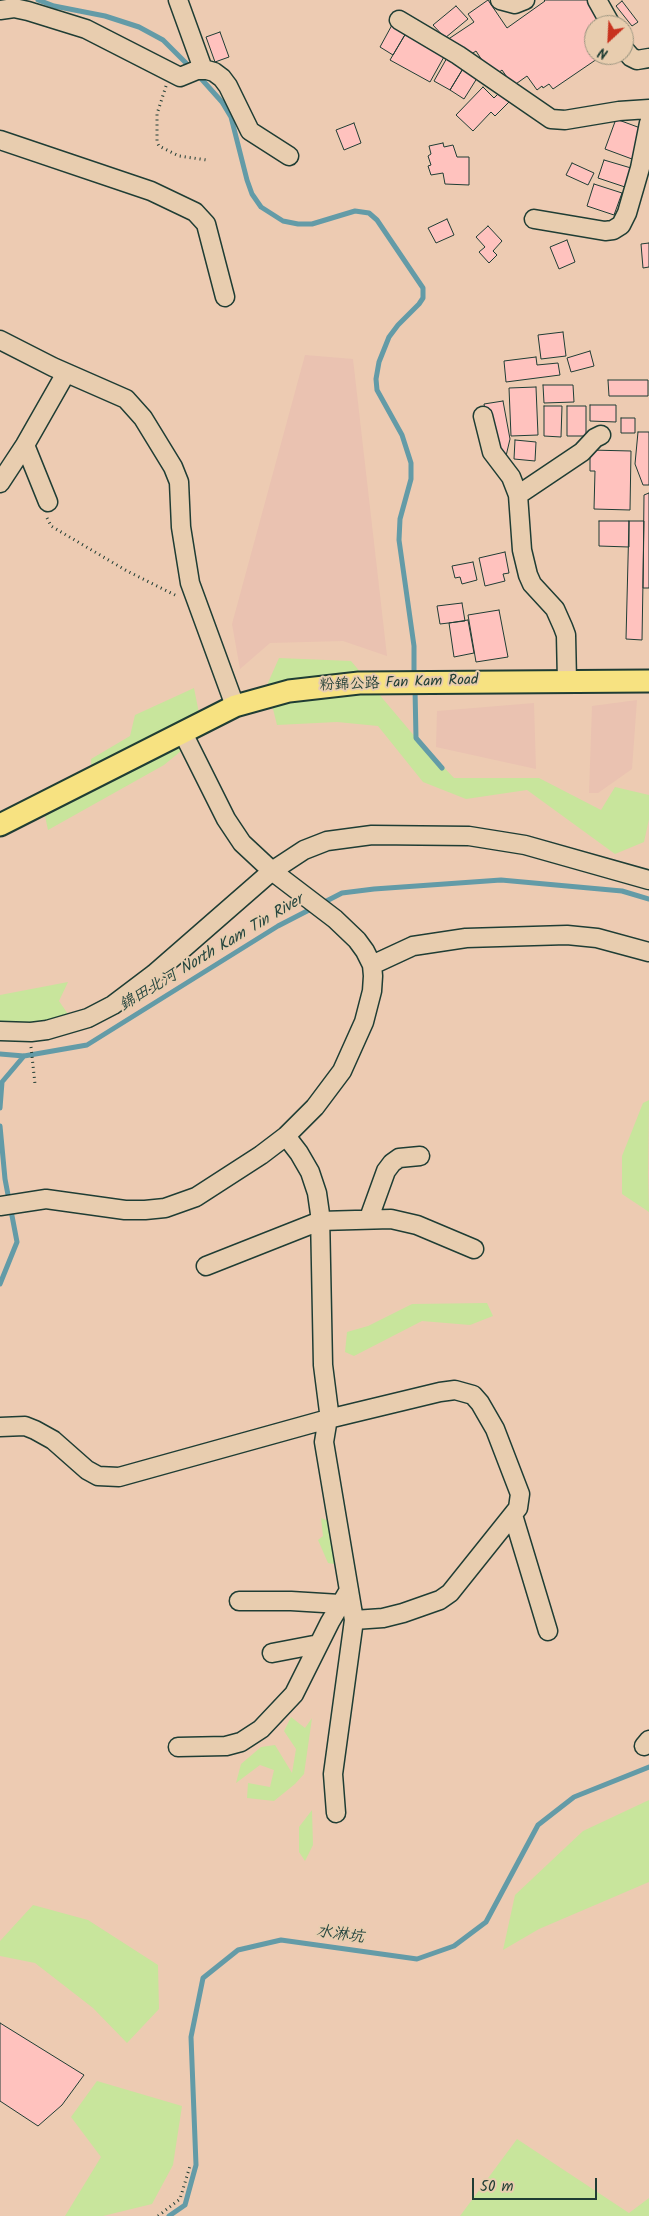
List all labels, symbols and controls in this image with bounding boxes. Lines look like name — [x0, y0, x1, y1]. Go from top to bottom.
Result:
north arrow — [584, 15, 634, 65]
text: N — [594, 41, 612, 65]
street label: 粉錦公路 Fan Kam Road — [319, 672, 479, 696]
water label: 錦田北河 North Kam Tin River — [117, 891, 307, 1017]
water label: 水淋坑 — [315, 1923, 365, 1949]
scale bar — [474, 2168, 599, 2200]
text: 50 m — [480, 2175, 514, 2199]

